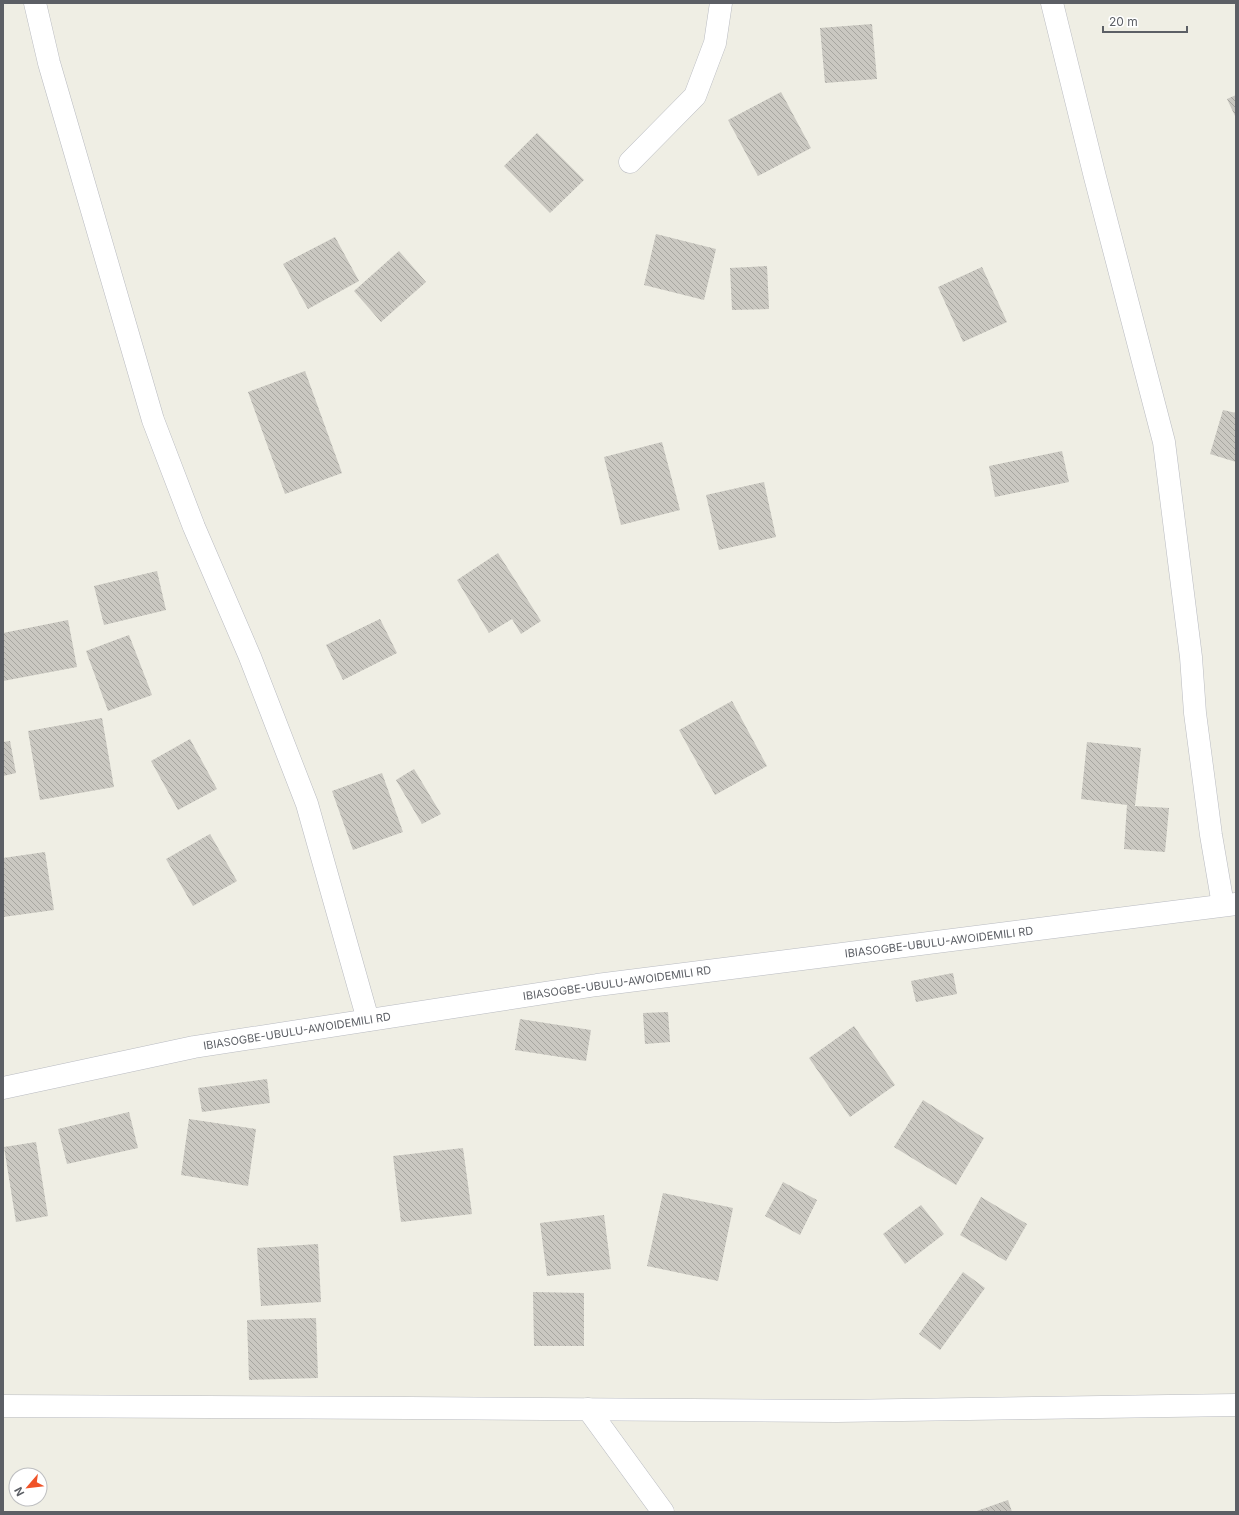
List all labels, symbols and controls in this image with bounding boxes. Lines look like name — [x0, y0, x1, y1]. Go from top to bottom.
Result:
scale bar — [1103, 8, 1187, 34]
text: 20 m — [1109, 14, 1138, 29]
street label: IBIASOGBE-UBULU-AWOIDEMILI RD — [844, 923, 1034, 961]
street label: IBIASOGBE-UBULU-AWOIDEMILI RD — [522, 963, 712, 1003]
street label: IBIASOGBE-UBULU-AWOIDEMILI RD — [202, 1009, 392, 1053]
north arrow — [8, 1467, 48, 1507]
text: N — [11, 1485, 27, 1499]

